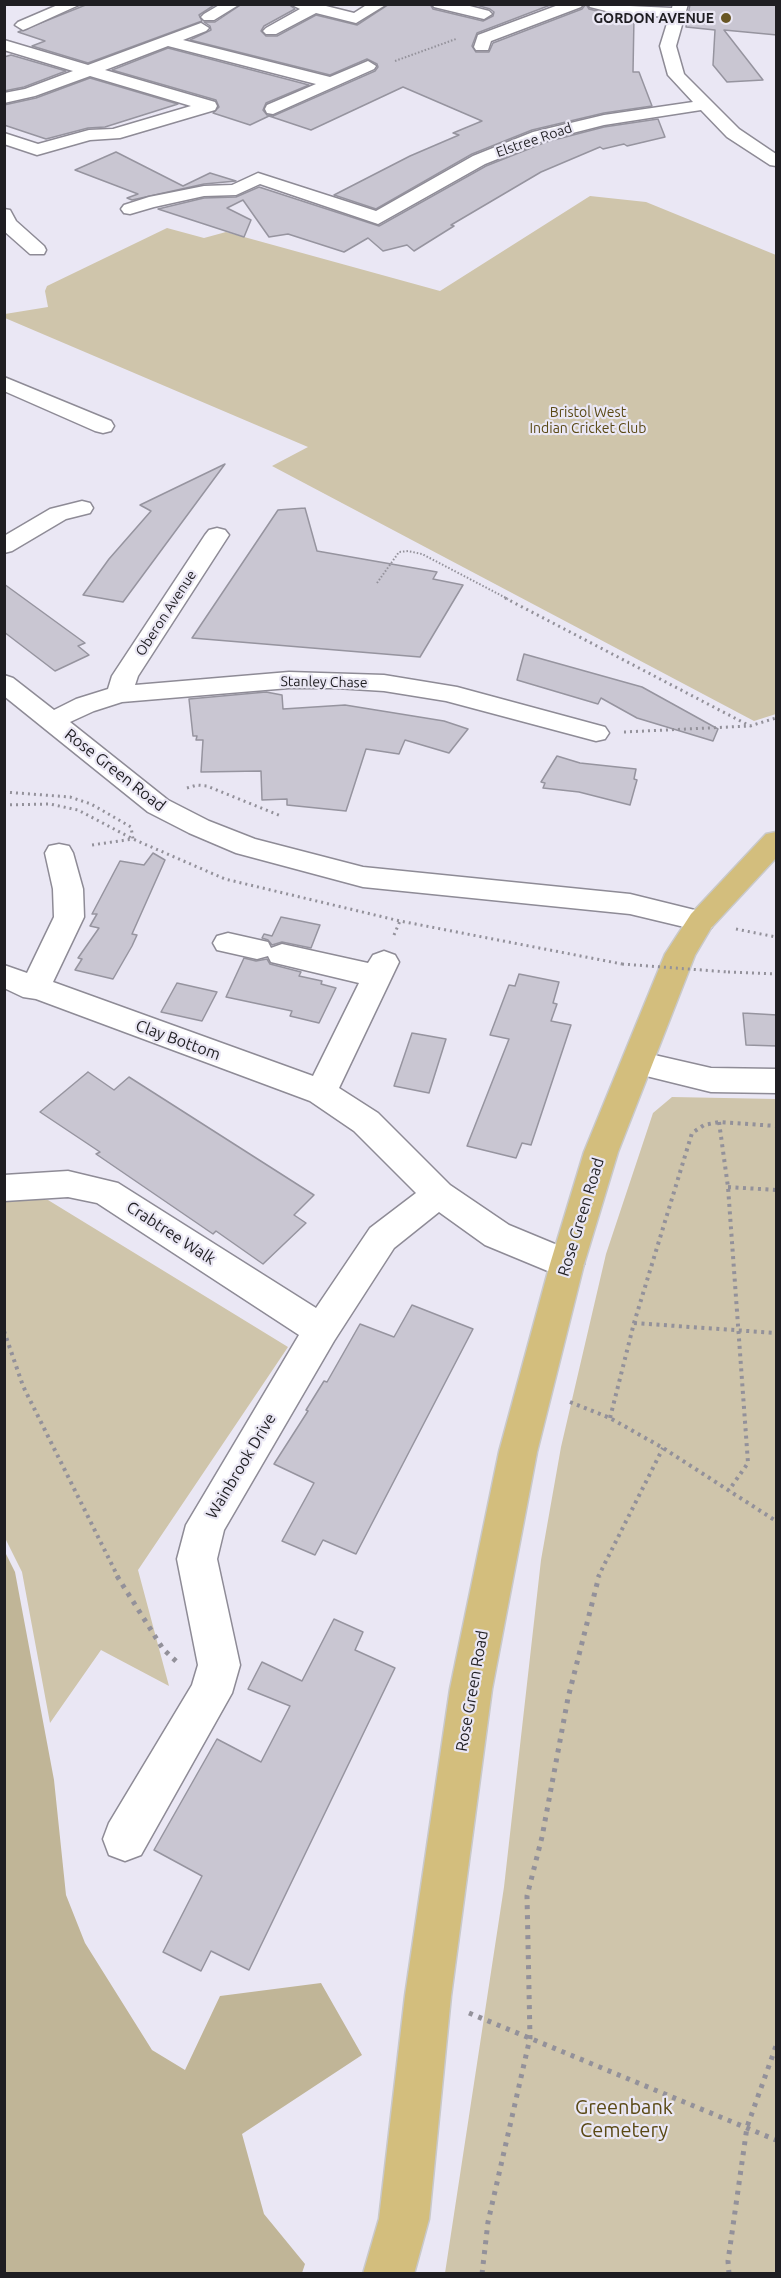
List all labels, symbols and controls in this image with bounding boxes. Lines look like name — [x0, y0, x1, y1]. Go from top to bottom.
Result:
place label: GORDON AVENUE — [593, 10, 714, 26]
marker: GORDON AVENUE — [719, 11, 733, 25]
street label: Elstree Road — [494, 119, 574, 161]
park label: Bristol West Indian Cricket Club — [529, 404, 647, 436]
street label: Oberon Avenue — [132, 567, 200, 659]
street label: Stanley Chase — [280, 673, 368, 691]
street label: Rose Green Road — [61, 725, 169, 815]
street label: Clay Bottom — [133, 1016, 223, 1064]
street label: Rose Green Road — [554, 1156, 608, 1278]
street label: Crabtree Walk — [123, 1197, 219, 1269]
street label: Wainbrook Drive — [202, 1410, 280, 1522]
street label: Rose Green Road — [452, 1629, 492, 1753]
park label: Greenbank Cemetery — [575, 2095, 673, 2142]

